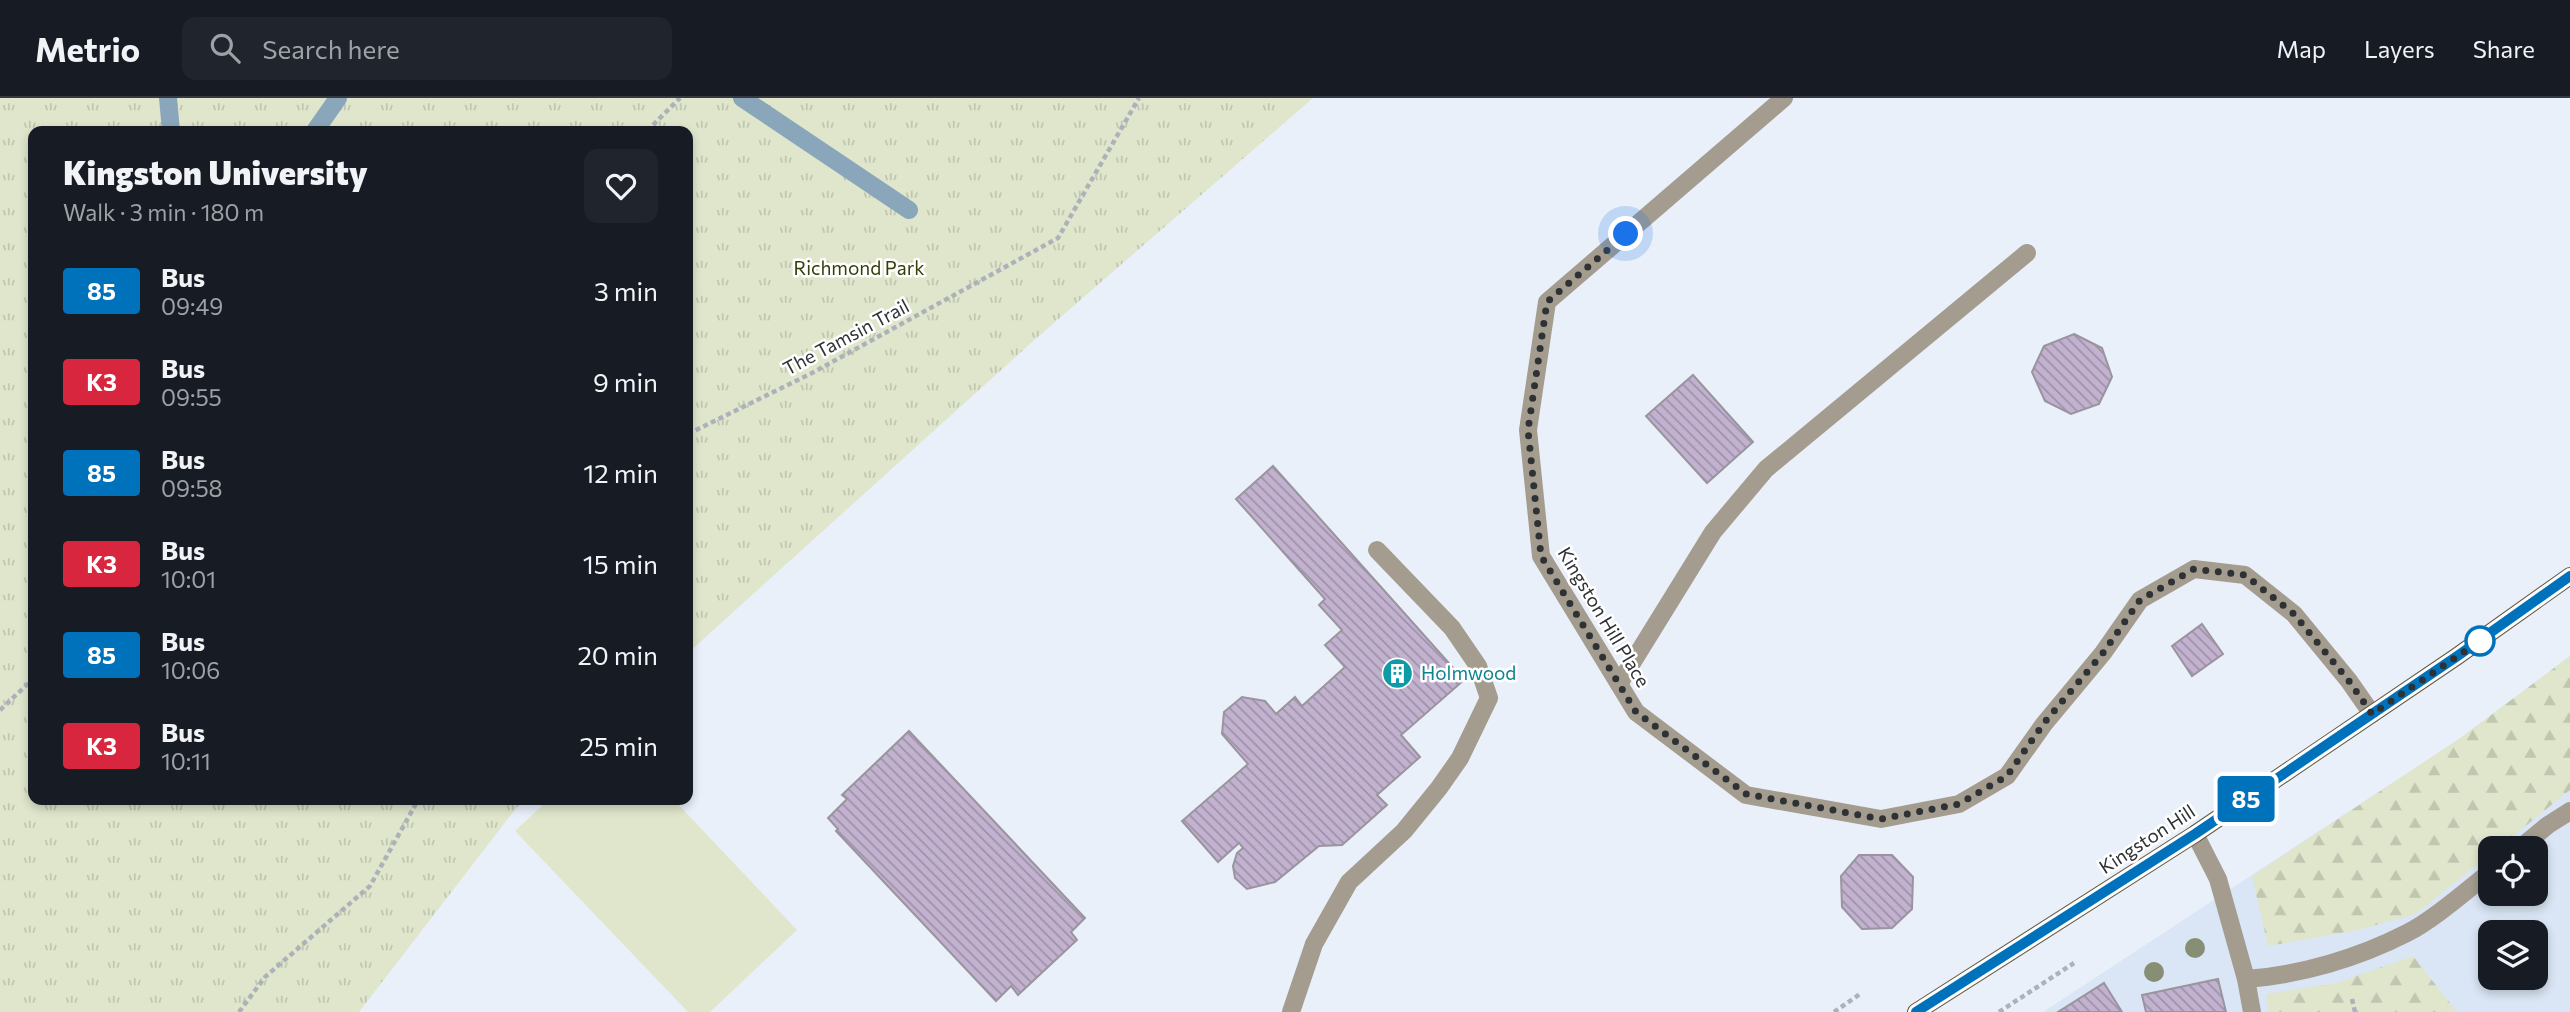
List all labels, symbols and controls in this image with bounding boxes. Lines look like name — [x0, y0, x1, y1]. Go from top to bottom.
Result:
search box — [182, 17, 672, 80]
text: Metrio — [35, 28, 140, 69]
icon: search — [206, 29, 244, 67]
text: Search here — [262, 33, 400, 64]
text: Map — [2277, 34, 2326, 63]
text: Layers — [2364, 34, 2435, 63]
text: Share — [2473, 34, 2535, 63]
button: heart — [584, 149, 658, 223]
text: Kingston University — [63, 151, 368, 192]
text: Walk · 3 min · 180 m — [63, 198, 264, 226]
your location — [1608, 216, 1643, 251]
park label: Richmond Park — [793, 256, 925, 279]
text: Bus — [161, 261, 205, 292]
text: 3 min — [594, 275, 658, 306]
text: 85 — [87, 276, 116, 305]
text: 09:49 — [161, 292, 223, 320]
street label: The Tamsin Trail — [779, 294, 913, 379]
text: Bus — [161, 352, 205, 383]
text: 9 min — [593, 366, 658, 397]
text: K3 — [86, 367, 117, 396]
text: 09:55 — [161, 383, 222, 411]
text: Bus — [161, 443, 205, 474]
text: 12 min — [583, 457, 658, 488]
text: 85 — [87, 458, 116, 487]
text: 09:58 — [161, 474, 223, 502]
text: Bus — [161, 534, 205, 565]
street label: Kingston Hill Place — [1554, 542, 1655, 691]
text: 15 min — [583, 548, 658, 579]
text: K3 — [86, 549, 117, 578]
text: 10:01 — [161, 565, 216, 593]
text: Bus — [161, 625, 205, 656]
unlabelled marker — [2465, 626, 2495, 656]
text: 20 min — [577, 639, 658, 670]
text: 85 — [87, 640, 116, 669]
text: 10:06 — [161, 656, 220, 684]
building icon: Holmwood — [1381, 656, 1415, 690]
place label: Holmwood — [1421, 661, 1516, 684]
text: Bus — [161, 716, 205, 747]
text: 25 min — [579, 730, 658, 761]
text: K3 — [86, 731, 117, 760]
text: 10:11 — [161, 747, 211, 775]
line badge: 85 — [2214, 776, 2278, 822]
text: 85 — [2232, 784, 2260, 813]
street label: Kingston Hill — [2094, 799, 2199, 878]
map controls — [2478, 836, 2548, 990]
button: locate — [2478, 836, 2548, 906]
button: layers — [2478, 920, 2548, 990]

